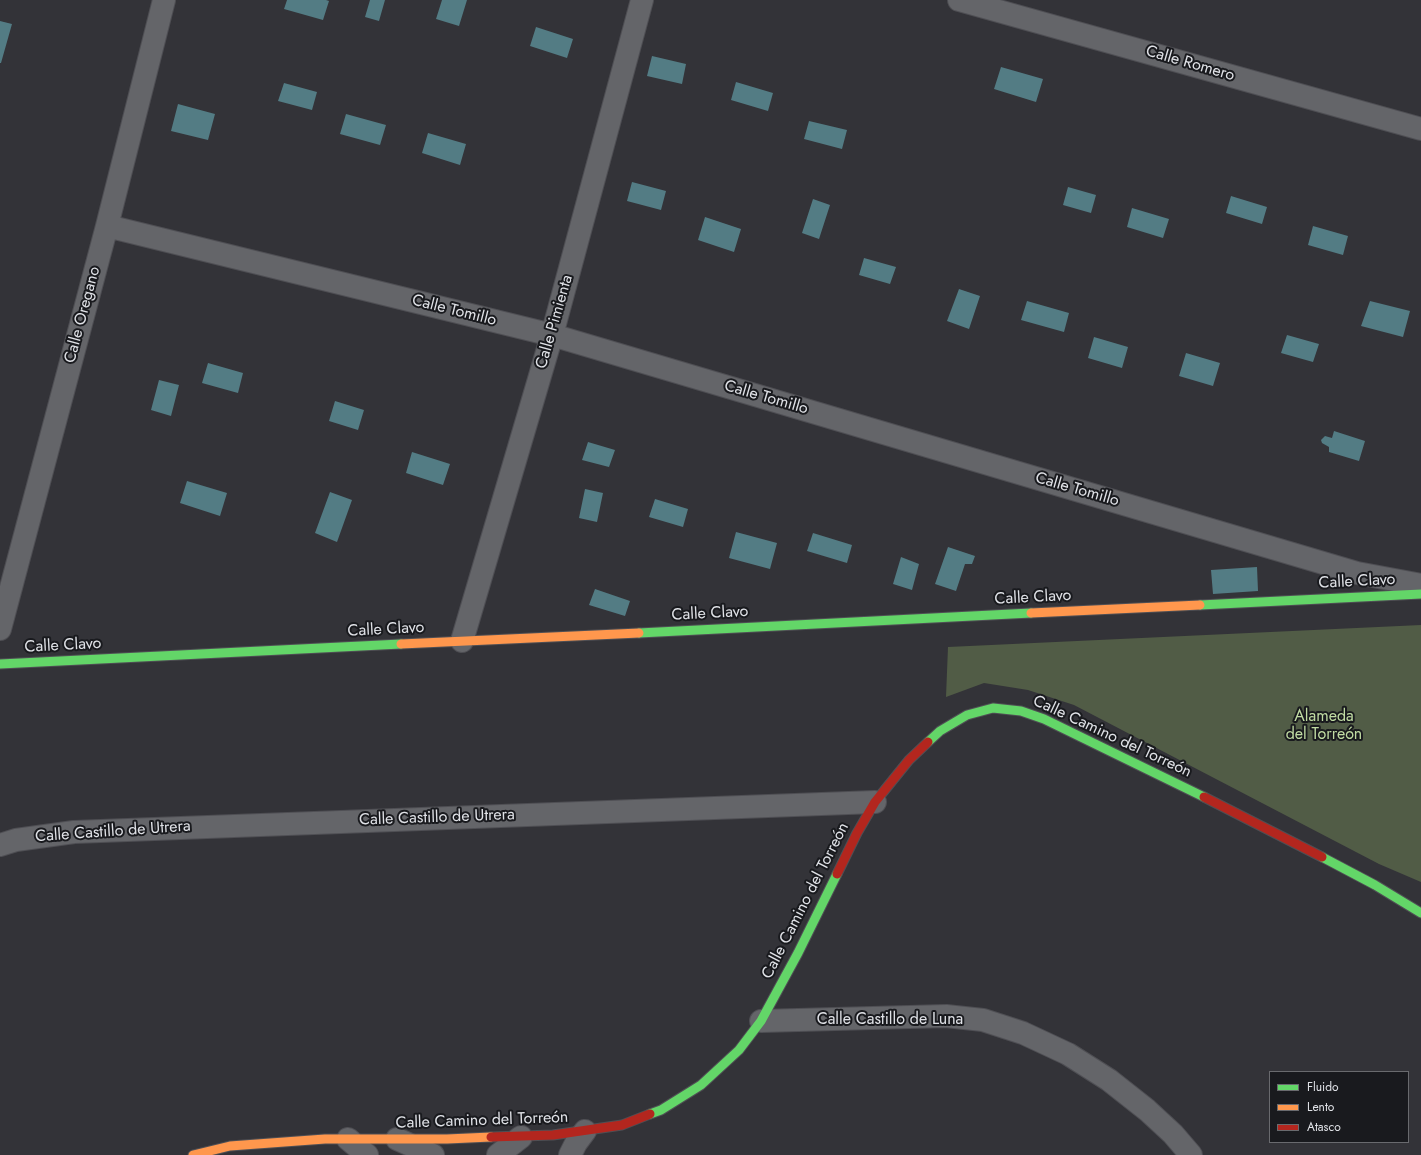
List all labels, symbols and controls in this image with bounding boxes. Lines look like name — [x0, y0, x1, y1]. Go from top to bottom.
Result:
street label: Calle Romero — [1143, 42, 1237, 86]
street label: Calle Oregano — [61, 265, 105, 365]
street label: Calle Pimienta — [532, 273, 578, 371]
street label: Calle Tomillo — [410, 291, 498, 331]
street label: Calle Tomillo — [722, 377, 810, 419]
street label: Calle Tomillo — [1033, 469, 1121, 511]
street label: Calle Clavo — [1318, 570, 1396, 594]
street label: Calle Clavo — [994, 586, 1072, 610]
street label: Calle Clavo — [671, 602, 749, 626]
street label: Calle Clavo — [347, 618, 425, 642]
street label: Calle Clavo — [24, 634, 102, 658]
street label: Calle Camino del Torreón — [1030, 692, 1194, 782]
park label: Alameda del Torreón — [1286, 707, 1362, 745]
street label: Calle Castillo de Utrera — [359, 806, 515, 830]
street label: Calle Castillo de Utrera — [35, 817, 191, 847]
street label: Calle Camino del Torreón — [758, 820, 854, 982]
street label: Calle Castillo de Luna — [817, 1010, 963, 1030]
legend — [1269, 1071, 1409, 1143]
text: Fluido — [1307, 1078, 1339, 1096]
text: Lento — [1307, 1098, 1334, 1116]
street label: Calle Camino del Torreón — [395, 1108, 569, 1134]
text: Atasco — [1307, 1118, 1341, 1136]

